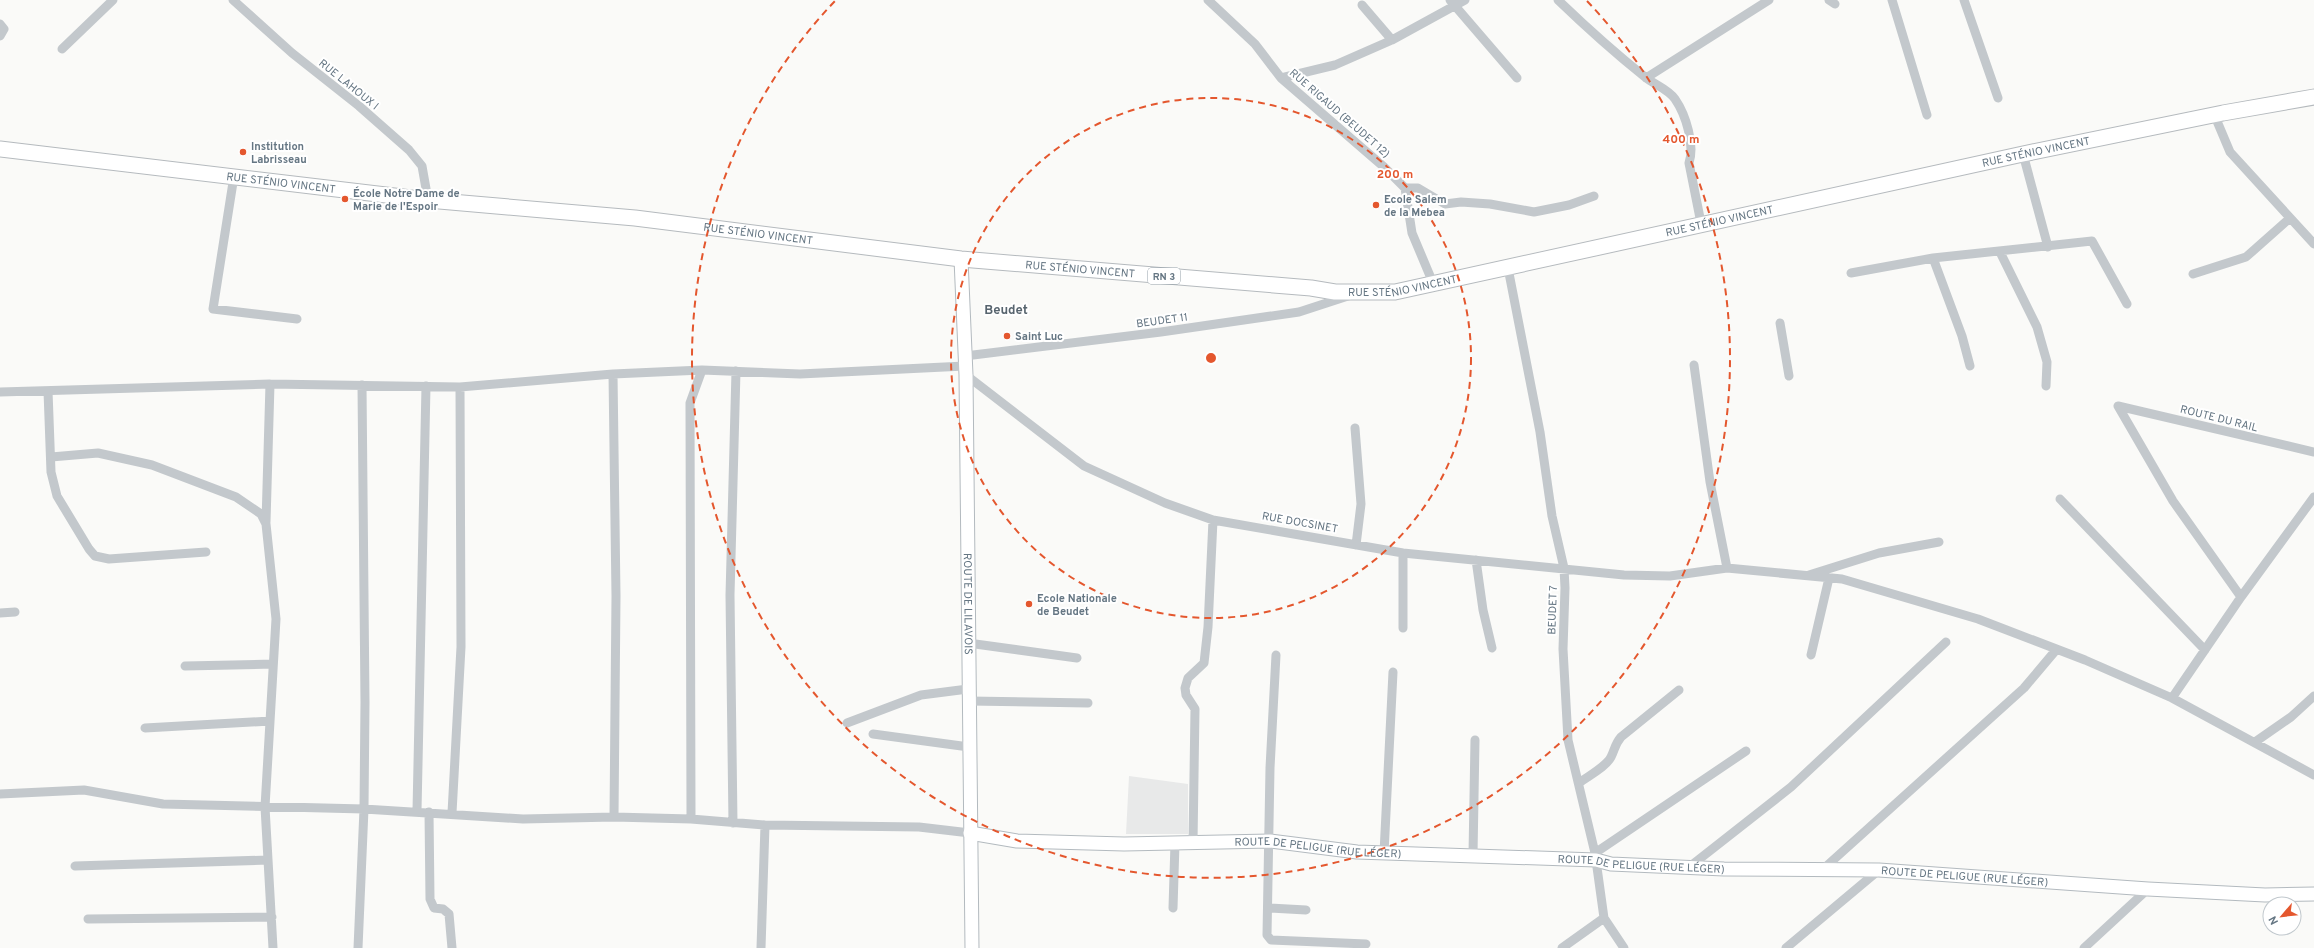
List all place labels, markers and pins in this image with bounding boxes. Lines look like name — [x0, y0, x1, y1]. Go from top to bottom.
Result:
place label: Institution Labrisseau — [251, 140, 307, 167]
marker: Institution Labrisseau — [238, 147, 248, 157]
place label: École Notre Dame de Marie de l'Espoir — [353, 186, 460, 214]
place label: Ecole Salem de la Mebea — [1384, 193, 1447, 220]
marker: École Notre Dame de Marie de l'Espoir — [340, 194, 350, 204]
marker: Ecole Salem de la Mebea — [1371, 200, 1381, 210]
place label: Saint Luc — [1015, 330, 1063, 344]
marker: Saint Luc — [1002, 331, 1012, 341]
centre of rings — [1204, 351, 1218, 365]
place label: Ecole Nationale de Beudet — [1037, 592, 1117, 619]
marker: Ecole Nationale de Beudet — [1024, 599, 1034, 609]

